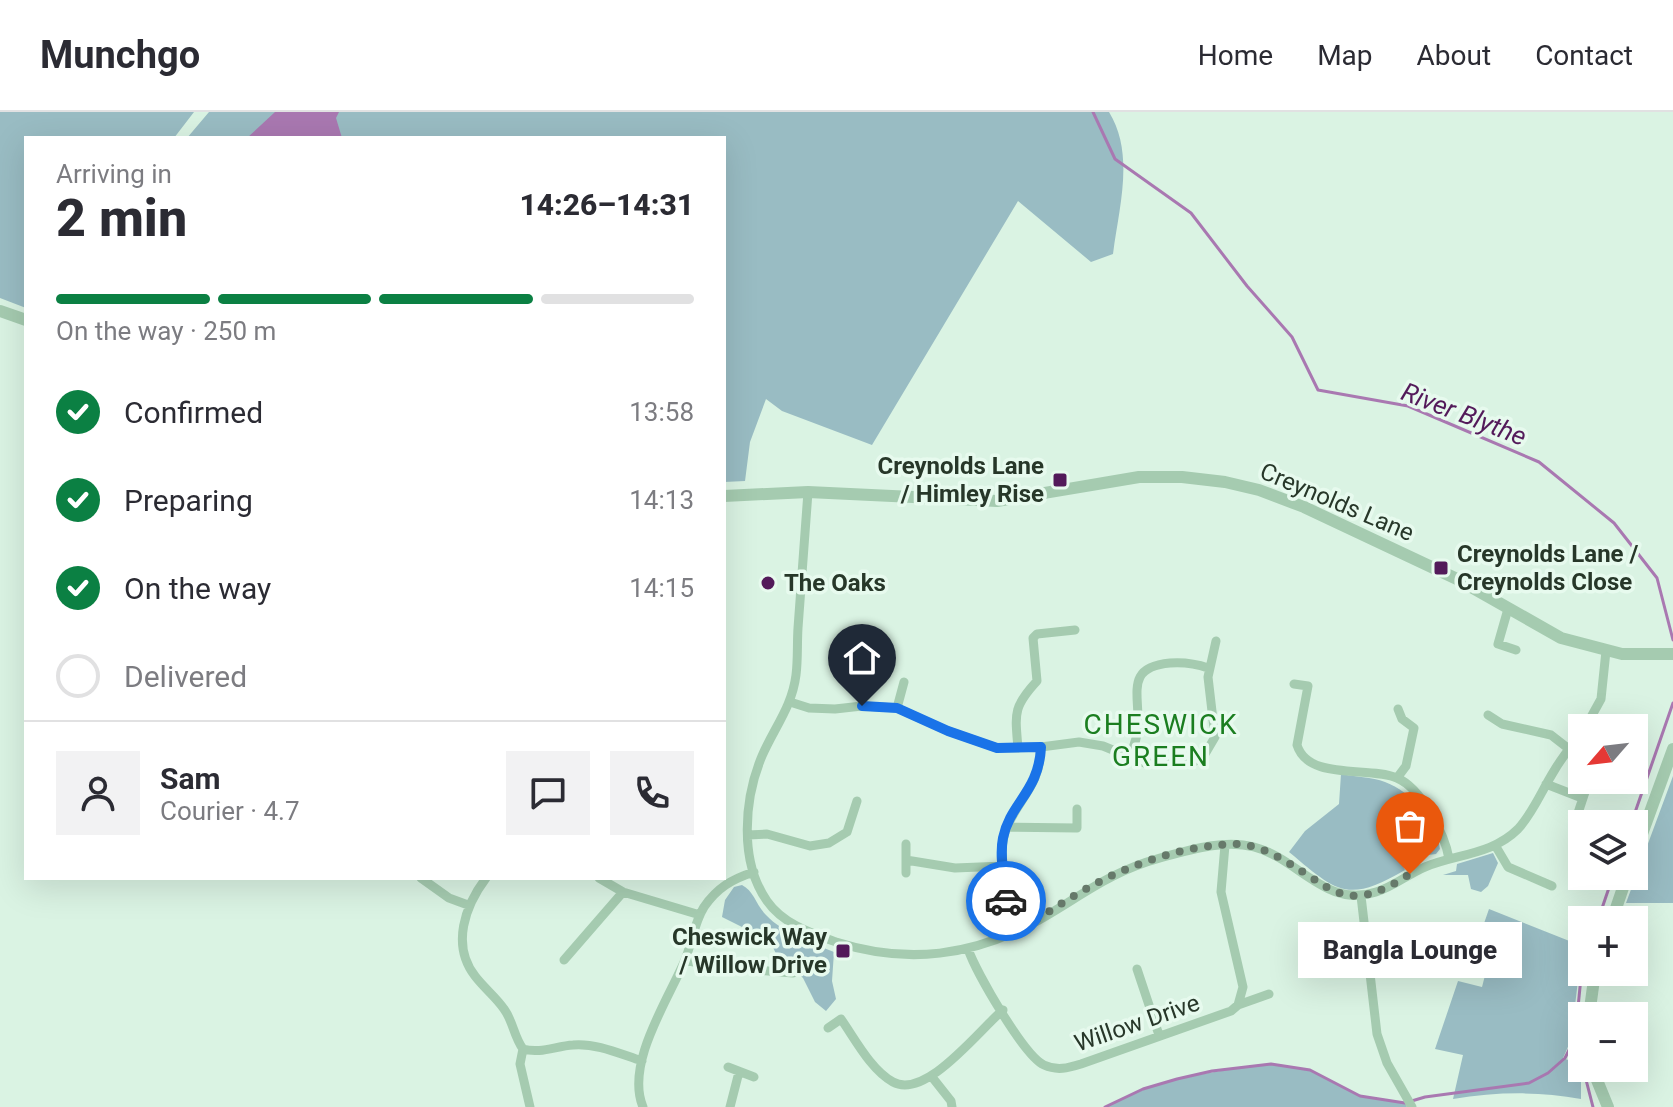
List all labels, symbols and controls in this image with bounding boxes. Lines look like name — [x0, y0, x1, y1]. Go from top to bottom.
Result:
text: Munchgo — [40, 33, 200, 77]
text: Home — [1198, 39, 1273, 72]
text: Map — [1317, 39, 1373, 72]
text: About — [1417, 39, 1491, 72]
text: Contact — [1535, 39, 1633, 72]
text: Arriving in — [56, 159, 172, 189]
text: 14:26–14:31 — [519, 187, 694, 222]
text: 2 min — [56, 188, 187, 249]
text: On the way · 250 m — [56, 316, 276, 346]
water label: River Blythe — [1397, 376, 1531, 452]
icon: check — [56, 390, 100, 434]
text: Confirmed — [124, 395, 263, 430]
text: 13:58 — [629, 397, 694, 427]
place label: Creynolds Lane / Himley Rise — [877, 452, 1044, 508]
street label: Creynolds Lane — [1256, 457, 1418, 547]
marker: Creynolds Lane / Himley Rise — [1051, 471, 1069, 489]
icon: check — [56, 478, 100, 522]
text: Preparing — [124, 483, 253, 518]
text: 14:13 — [629, 485, 694, 515]
place label: Creynolds Lane / Creynolds Close — [1457, 540, 1639, 596]
marker: Creynolds Lane / Creynolds Close — [1432, 559, 1450, 577]
icon: check — [56, 566, 100, 610]
place label: The Oaks — [784, 569, 886, 597]
text: On the way — [124, 571, 271, 606]
text: 14:15 — [629, 573, 694, 603]
marker: The Oaks — [759, 574, 777, 592]
pin — [828, 624, 896, 706]
icon: home — [840, 636, 884, 680]
text: Delivered — [124, 659, 247, 694]
district label: CHESWICK GREEN — [1084, 708, 1239, 773]
north arrow — [1568, 714, 1648, 794]
map controls — [1568, 714, 1648, 1082]
button: person — [56, 751, 140, 835]
button: chat — [506, 751, 590, 835]
button: phone — [610, 751, 694, 835]
text: Sam — [160, 761, 221, 796]
pin — [1376, 792, 1444, 874]
text: Courier · 4.7 — [160, 796, 300, 826]
icon: bag — [1388, 804, 1432, 848]
button: layers — [1568, 810, 1648, 890]
courier — [966, 861, 1046, 941]
icon: car — [984, 879, 1028, 923]
button: + — [1568, 906, 1648, 986]
callout: Bangla Lounge — [1298, 922, 1522, 978]
place label: Cheswick Way / Willow Drive — [672, 923, 828, 979]
text: Bangla Lounge — [1323, 935, 1497, 965]
marker: Cheswick Way / Willow Drive — [834, 942, 852, 960]
street label: Willow Drive — [1071, 989, 1203, 1057]
button: − — [1568, 1002, 1648, 1082]

